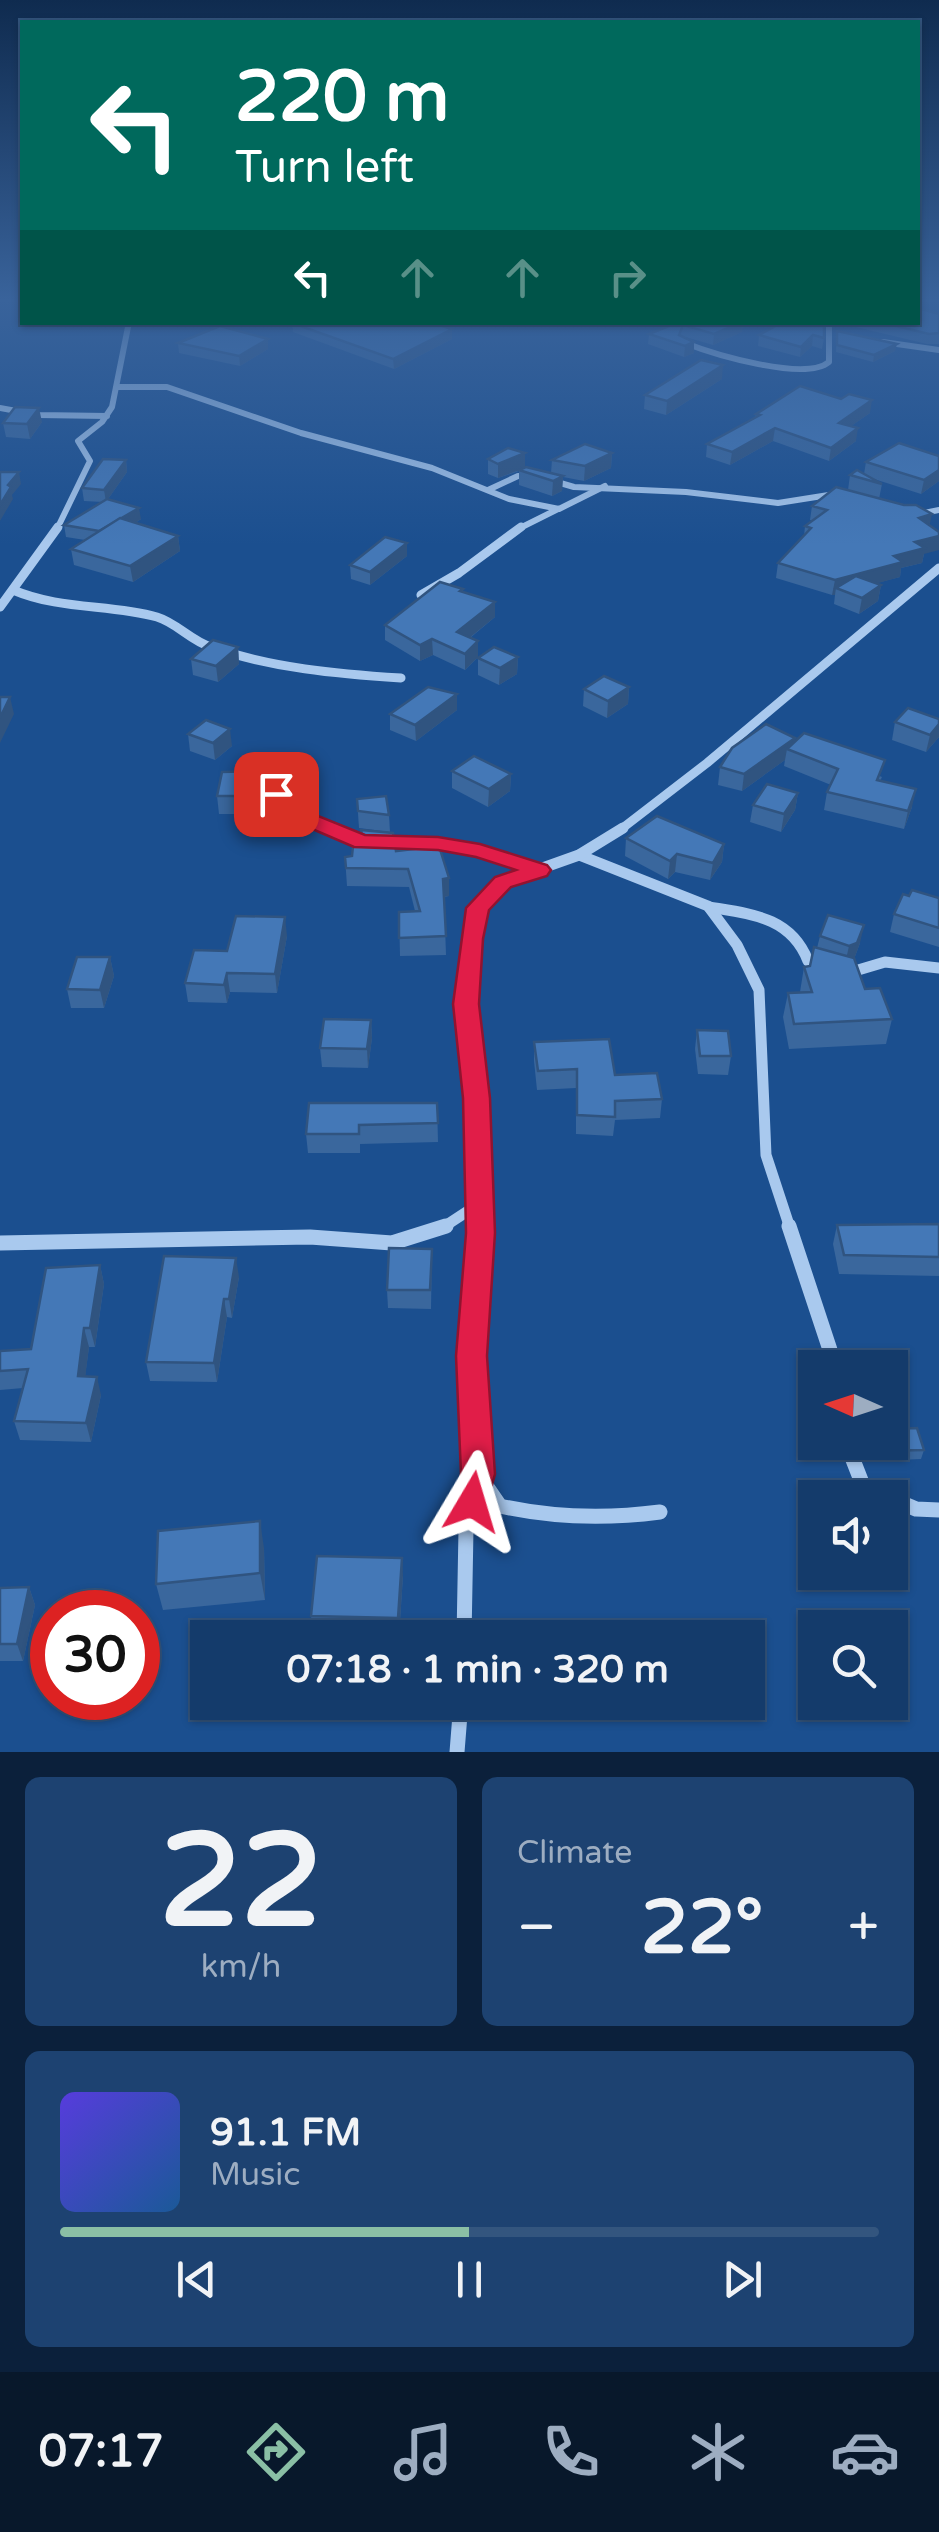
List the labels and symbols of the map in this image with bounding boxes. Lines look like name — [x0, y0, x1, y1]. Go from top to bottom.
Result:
pin — [234, 752, 319, 837]
north arrow — [798, 1350, 908, 1460]
position arrow — [420, 1450, 524, 1554]
speed limit sign: 30 — [30, 1590, 160, 1720]

